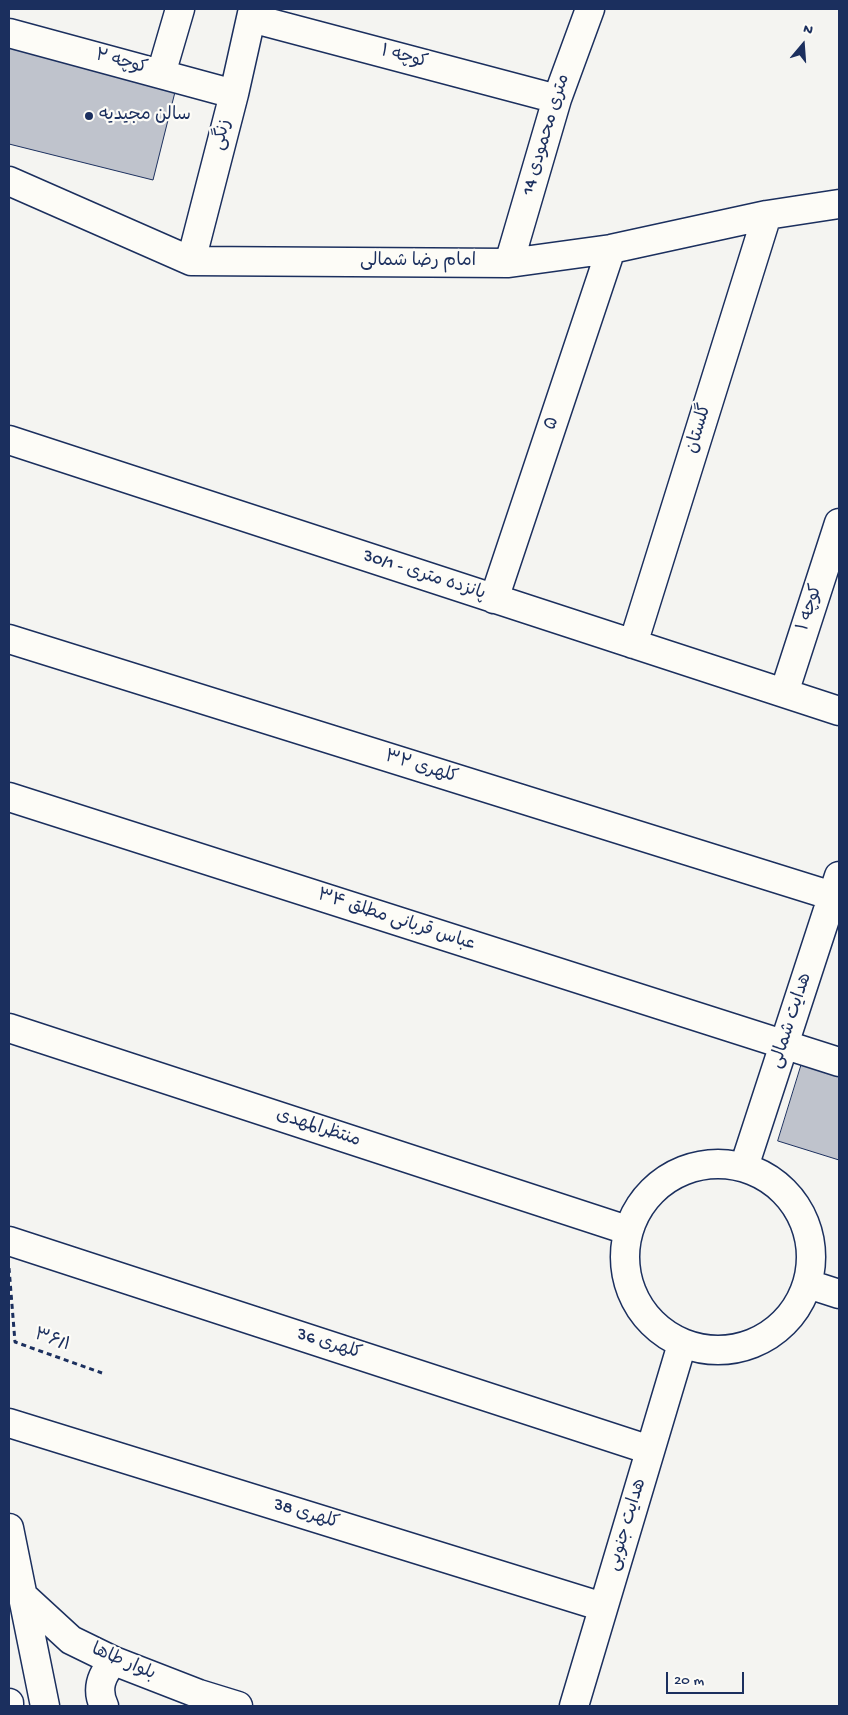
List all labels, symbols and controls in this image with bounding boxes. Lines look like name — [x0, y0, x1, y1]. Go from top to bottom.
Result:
north arrow — [778, 20, 828, 70]
text: N — [801, 21, 815, 40]
street label: ۱ کوچه — [378, 41, 430, 75]
street label: ۲ کوچه — [93, 46, 149, 80]
street label: 14 متری محمودی — [518, 72, 576, 198]
place label: سالن مجیدیه — [99, 105, 191, 127]
marker: سالن مجیدیه — [83, 110, 95, 122]
street label: زنگی — [209, 117, 237, 153]
street label: امام رضا شمالی — [360, 251, 476, 273]
street label: گلستان — [682, 402, 718, 456]
street label: ۵ — [541, 415, 565, 433]
street label: 30/1 - پانزده متری — [360, 546, 488, 606]
street label: کوچه ۱ — [793, 582, 829, 634]
street label: کلهری ۳۲ — [382, 747, 460, 789]
street label: عباس قربانی مطلق ۳۴ — [314, 885, 478, 957]
street label: هدایت شمالی — [766, 971, 818, 1071]
street label: منتظرالمهدی — [273, 1105, 363, 1153]
street label: کلهری 36 — [294, 1324, 364, 1366]
street label: ۳۶/۱ — [31, 1325, 73, 1357]
street label: هدایت جنوبی — [604, 1476, 652, 1574]
street label: کلهری 38 — [271, 1495, 341, 1535]
street label: بلوار طاها — [88, 1640, 158, 1686]
scale bar — [668, 1662, 746, 1694]
text: 20 m — [674, 1672, 704, 1690]

